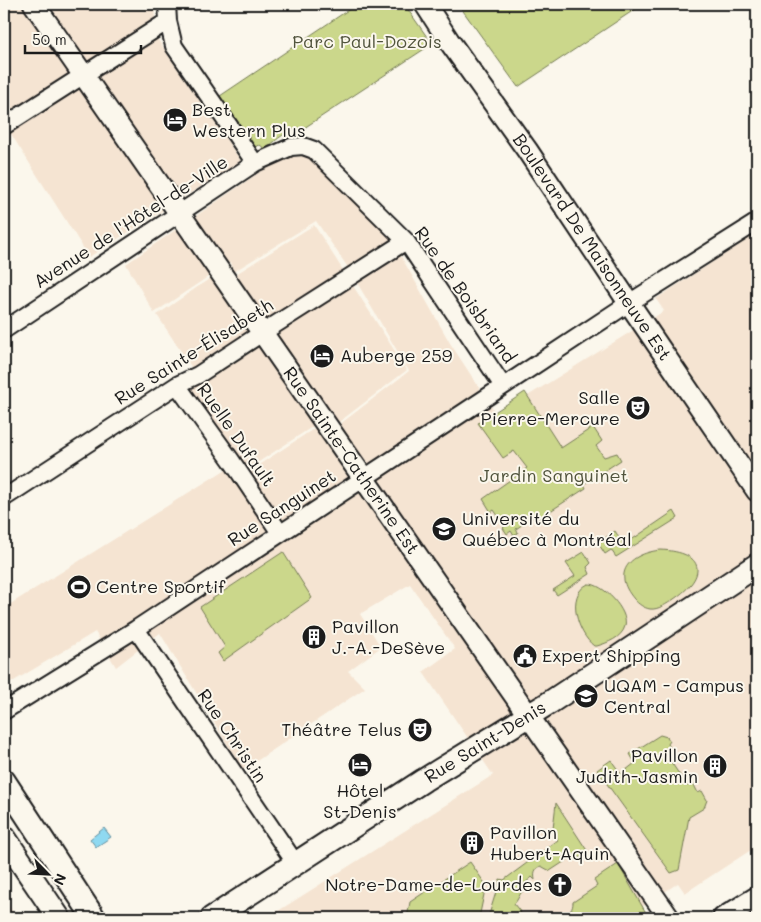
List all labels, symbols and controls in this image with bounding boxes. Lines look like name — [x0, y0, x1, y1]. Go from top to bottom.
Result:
scale bar — [25, 22, 141, 54]
text: 50 m — [32, 29, 67, 49]
park label: Parc Paul-Dozois — [292, 29, 442, 53]
place label: Best Western Plus — [192, 97, 306, 142]
hotel icon: Best Western Plus — [162, 107, 188, 133]
street label: Boulevard De Maisonneuve Est — [508, 128, 678, 365]
street label: Avenue de l'Hôtel-de-Ville — [29, 149, 232, 293]
street label: Rue de Boisbriand — [410, 221, 522, 367]
street label: Rue Sainte-Élisabeth — [110, 293, 277, 410]
hotel icon: Auberge 259 — [309, 343, 335, 369]
place label: Auberge 259 — [340, 343, 453, 367]
street label: Rue Sainte-Catherine Est — [278, 361, 426, 559]
street label: Ruelle Dufault — [192, 378, 281, 491]
place label: Salle Pierre-Mercure — [480, 385, 620, 430]
theatre icon: Salle Pierre-Mercure — [625, 395, 651, 421]
street label: Rue Sanguinet — [223, 463, 340, 551]
park label: Jardin Sanguinet — [480, 463, 628, 487]
place label: Université du Québec à Montréal — [462, 506, 632, 551]
school or university icon: Université du Québec à Montréal — [431, 516, 457, 542]
sports icon: Centre Sportif — [66, 574, 92, 600]
place label: Centre Sportif — [96, 574, 226, 598]
place label: Pavillon J.-A.-DeSève — [332, 614, 445, 659]
building icon: Pavillon J.-A.-DeSève — [301, 624, 327, 650]
public building icon: Expert Shipping — [512, 643, 538, 669]
place label: Expert Shipping — [542, 643, 680, 667]
place label: UQAM - Campus Central — [604, 673, 744, 718]
school or university icon: UQAM - Campus Central — [573, 683, 599, 709]
street label: Rue Christin — [193, 684, 273, 787]
street label: Rue Saint-Denis — [420, 695, 550, 788]
place label: Théâtre Telus — [281, 717, 402, 741]
theatre icon: Théâtre Telus — [407, 717, 433, 743]
place label: Pavillon Judith-Jasmin — [576, 743, 698, 788]
hotel icon: Hôtel St-Denis — [347, 752, 373, 778]
building icon: Pavillon Judith-Jasmin — [702, 753, 728, 779]
place label: Hôtel St-Denis — [323, 778, 397, 823]
place label: Pavillon Hubert-Aquin — [490, 820, 609, 865]
building icon: Pavillon Hubert-Aquin — [459, 830, 485, 856]
north arrow — [22, 850, 72, 900]
text: N — [49, 871, 71, 888]
place label: Notre-Dame-de-Lourdes — [325, 872, 542, 896]
church icon: Notre-Dame-de-Lourdes — [547, 872, 573, 898]

